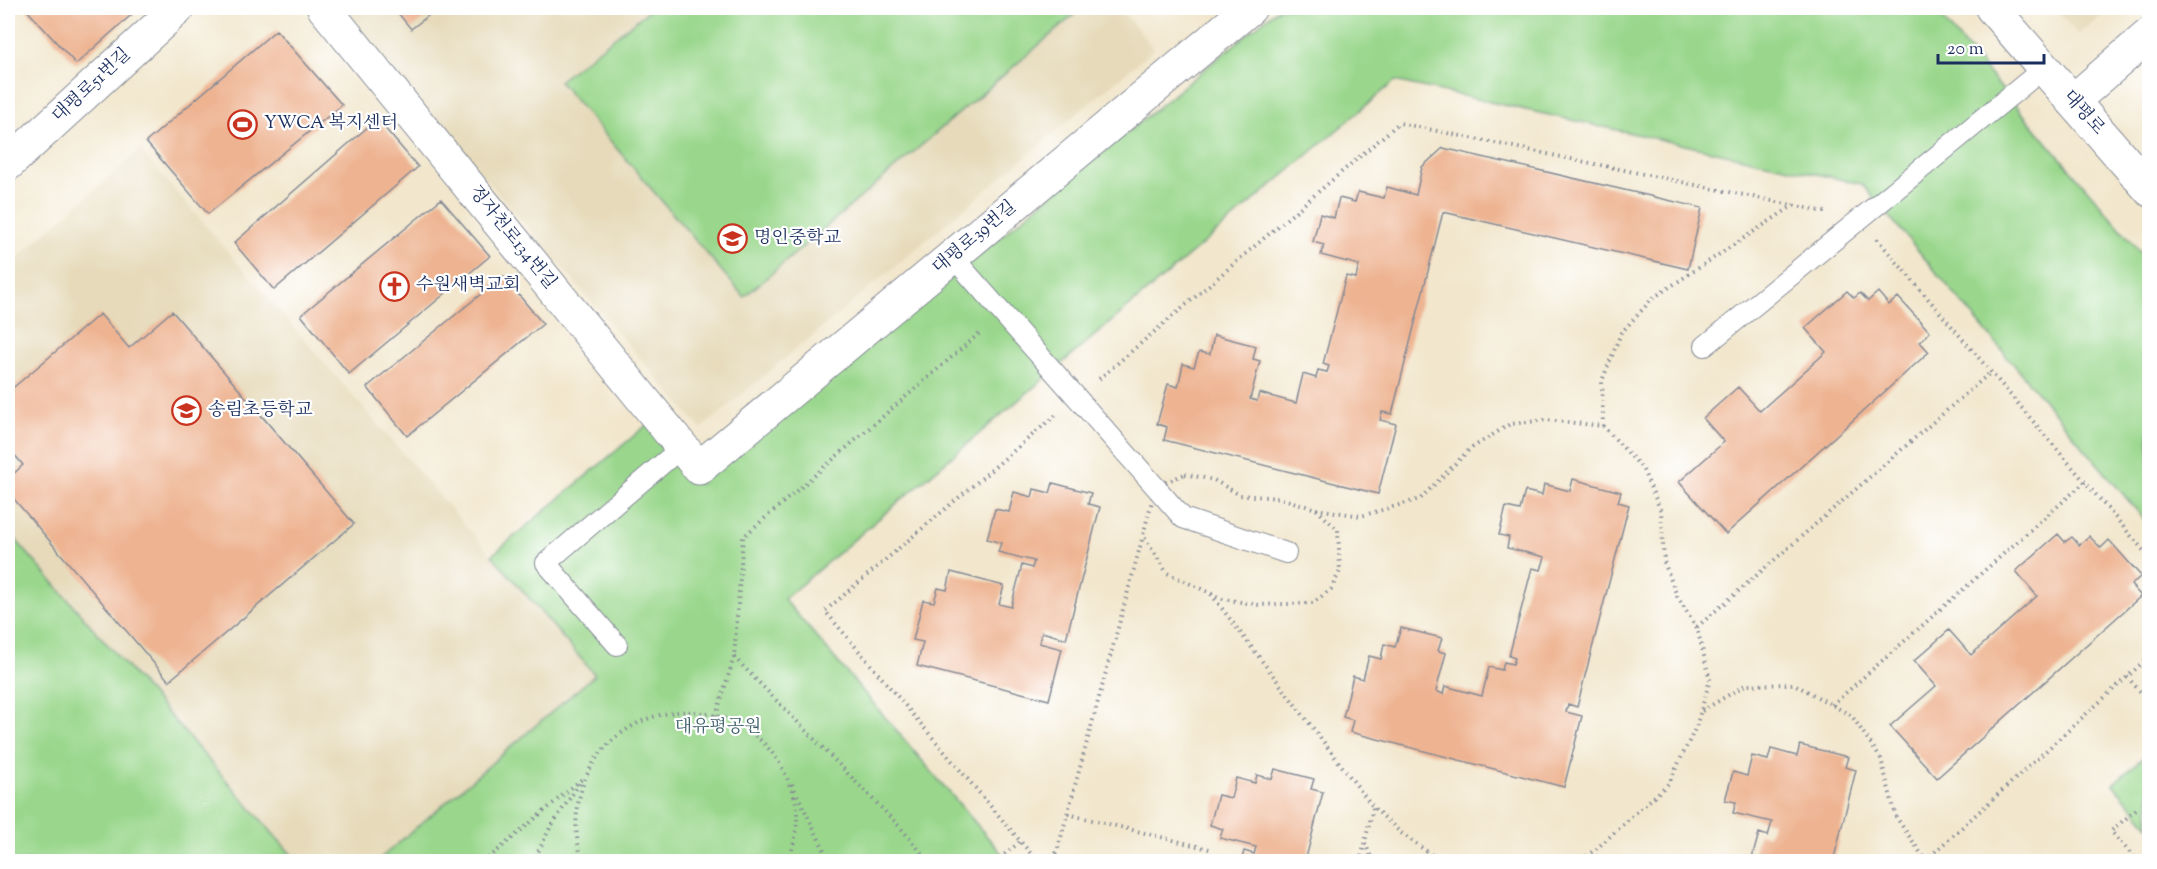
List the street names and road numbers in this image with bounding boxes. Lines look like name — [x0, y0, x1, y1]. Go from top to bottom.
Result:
street label: 대평로51번길 — [47, 43, 137, 129]
street label: 대평로 — [2056, 85, 2110, 141]
street label: 정자천로134번길 — [462, 181, 562, 295]
street label: 대평로39번길 — [927, 195, 1023, 281]

